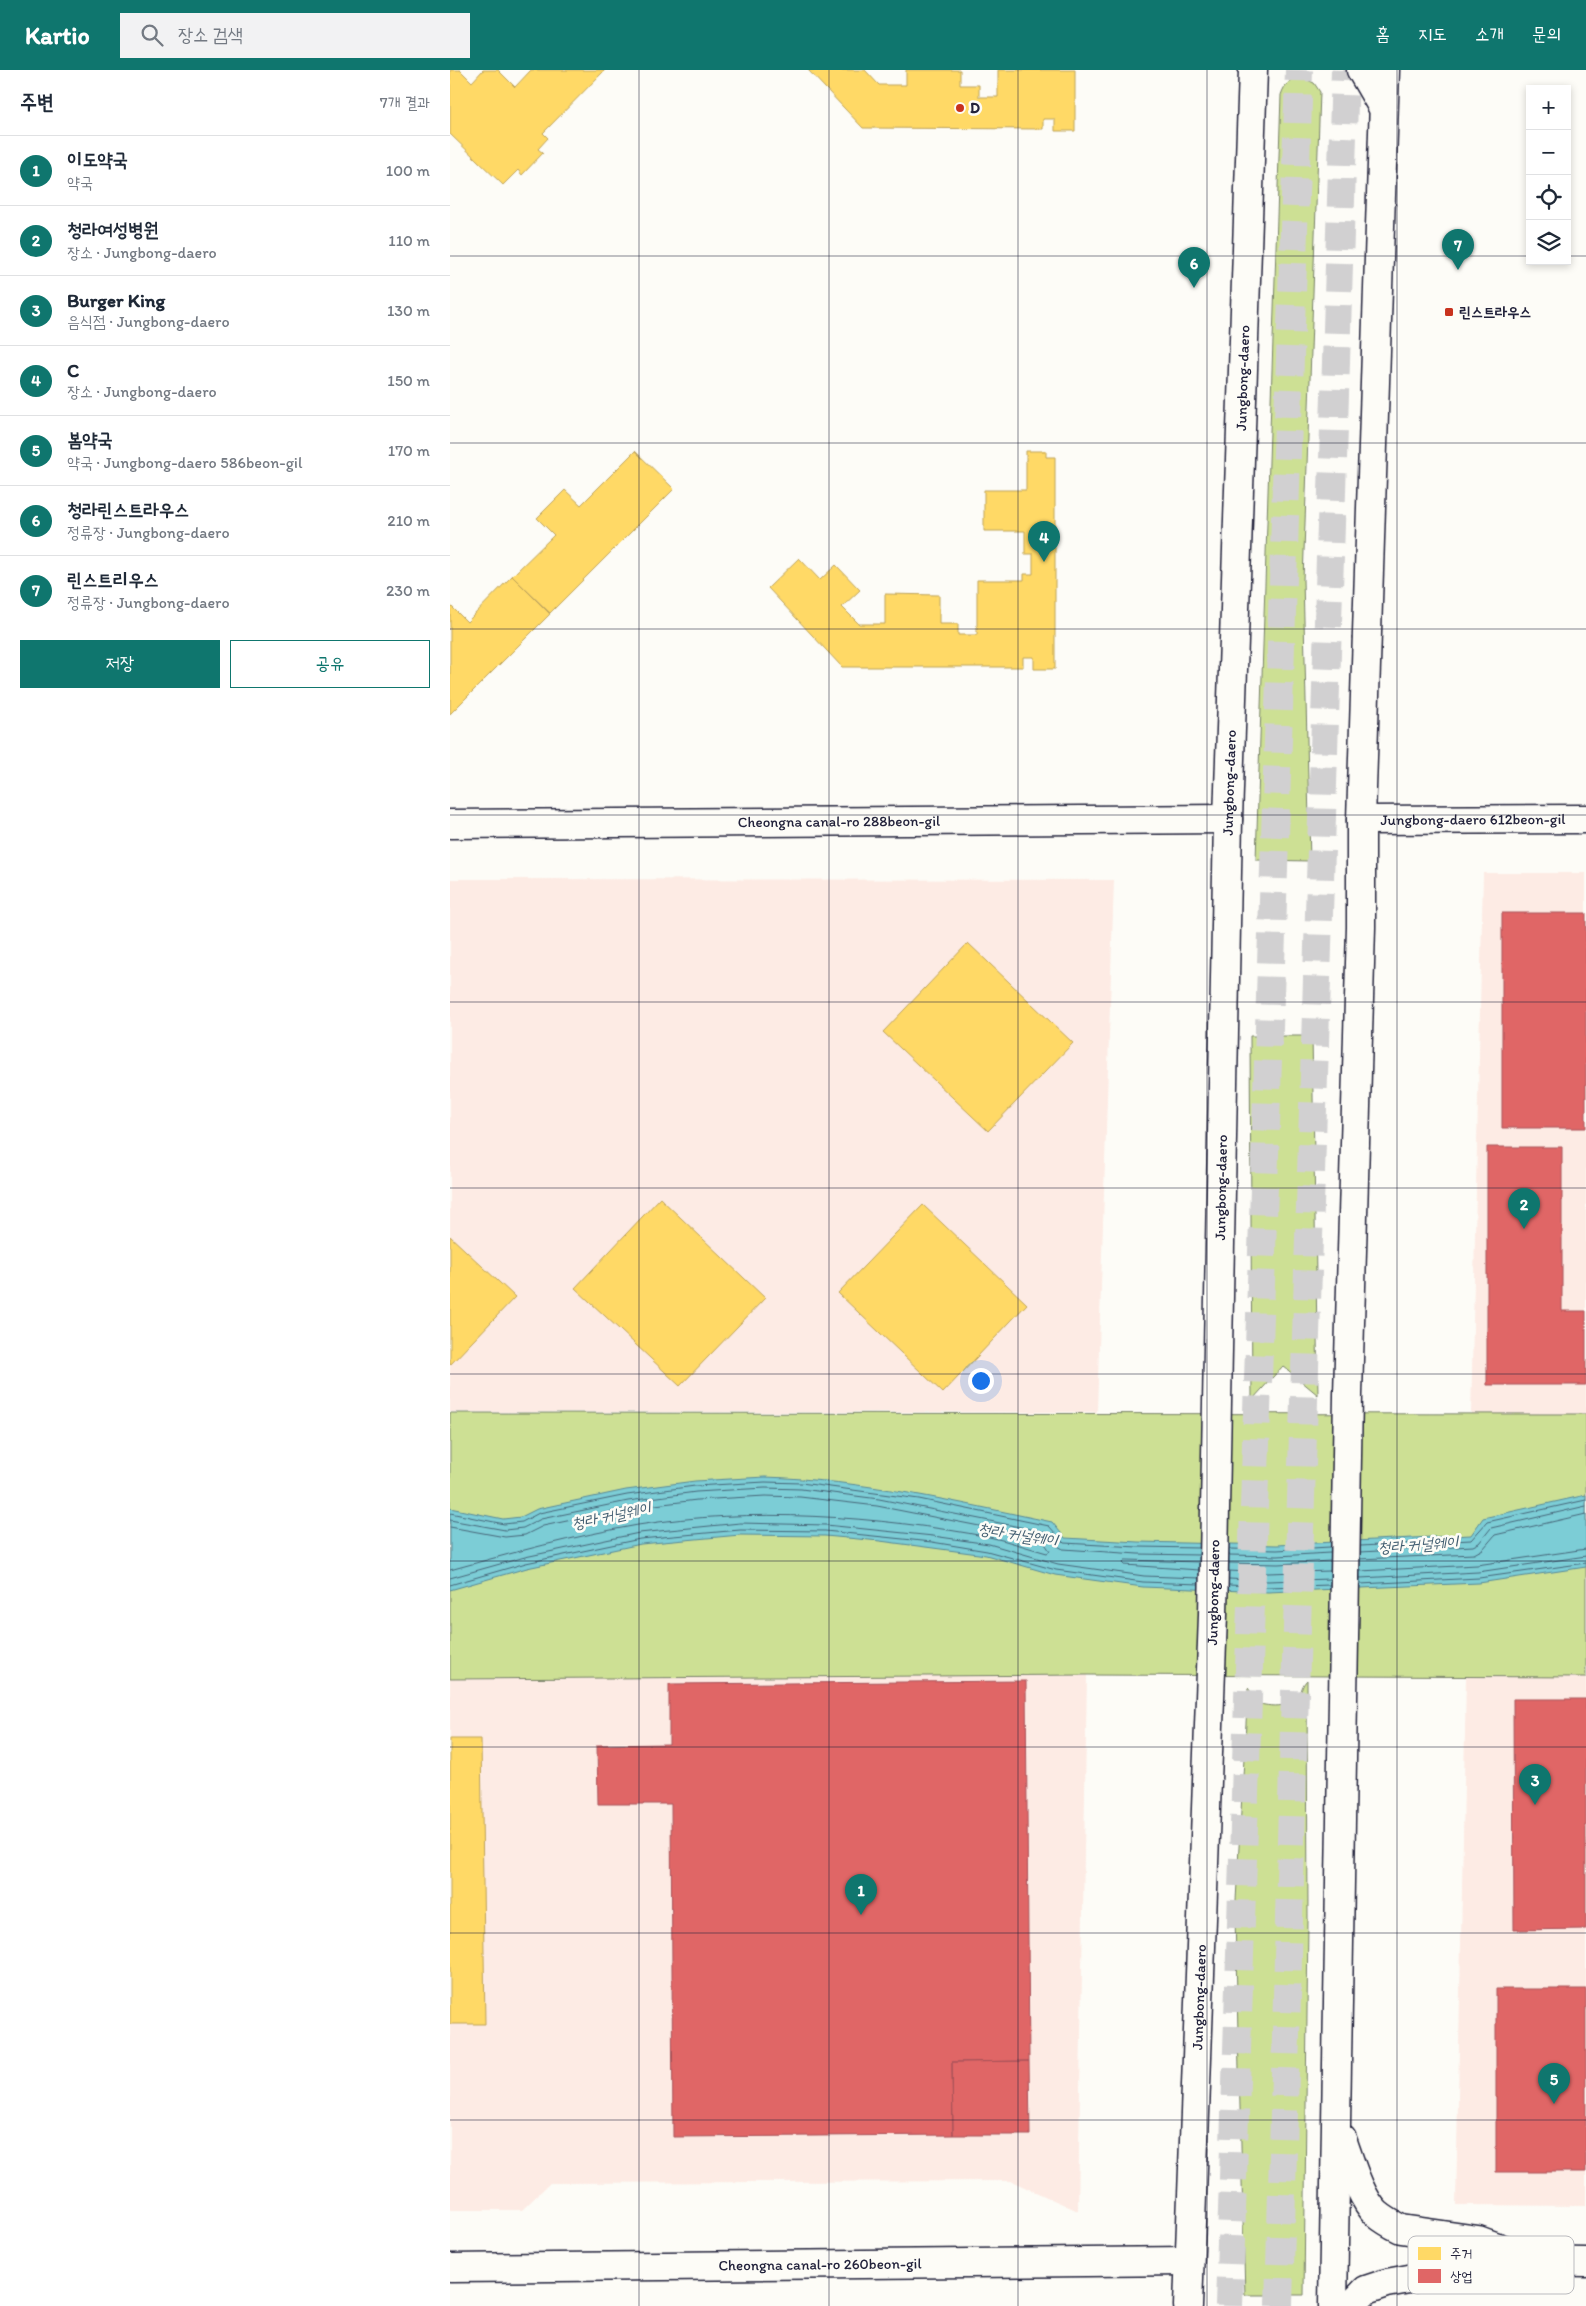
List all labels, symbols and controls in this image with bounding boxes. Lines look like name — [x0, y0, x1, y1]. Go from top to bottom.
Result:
search box — [120, 13, 470, 58]
text: Kartio — [25, 21, 90, 50]
icon: search — [138, 21, 166, 49]
text: 장소 검색 — [178, 23, 243, 46]
text: 홈 — [1376, 23, 1390, 45]
text: 지도 — [1418, 23, 1447, 45]
text: 소개 — [1475, 23, 1504, 45]
text: 문의 — [1532, 23, 1561, 45]
map controls — [1526, 85, 1571, 265]
button: + — [1526, 85, 1571, 130]
text: 주변 — [20, 89, 54, 114]
text: 7개 결과 — [380, 93, 430, 112]
place label: D — [970, 99, 980, 117]
marker: D — [954, 102, 966, 114]
button: − — [1526, 130, 1571, 175]
text: 이도약국 — [67, 148, 128, 171]
text: 1 — [32, 161, 40, 180]
text: 100 m — [386, 161, 430, 180]
text: 약국 — [67, 173, 93, 192]
button: locate — [1526, 175, 1571, 220]
text: 청라여성병원 — [67, 218, 159, 241]
button: layers — [1526, 220, 1571, 265]
pin: 7 — [1442, 229, 1474, 270]
text: 2 — [32, 231, 40, 250]
text: 110 m — [388, 231, 430, 250]
text: 장소 · Jungbong-daero — [67, 243, 217, 262]
pin: 6 — [1178, 247, 1210, 288]
text: Burger King — [67, 289, 165, 312]
text: 3 — [32, 301, 40, 320]
text: 130 m — [387, 301, 430, 320]
place label: 린스트라우스 — [1459, 303, 1531, 321]
marker: 린스트라우스 — [1443, 306, 1455, 318]
text: 음식점 · Jungbong-daero — [67, 312, 230, 331]
street label: Jungbong-daero — [1232, 325, 1253, 431]
text: C — [67, 359, 79, 382]
text: 4 — [31, 371, 41, 390]
text: 150 m — [387, 371, 430, 390]
text: 장소 · Jungbong-daero — [67, 382, 217, 401]
text: 봄약국 — [67, 428, 113, 451]
text: 5 — [32, 441, 40, 460]
text: 170 m — [388, 441, 430, 460]
text: 약국 · Jungbong-daero 586beon-gil — [67, 453, 302, 472]
text: 청라린스트라우스 — [67, 498, 189, 521]
text: 6 — [32, 511, 40, 530]
text: 210 m — [387, 511, 430, 530]
pin: 4 — [1028, 521, 1060, 562]
text: 정류장 · Jungbong-daero — [67, 523, 230, 542]
text: 린스트리우스 — [67, 568, 159, 591]
text: 7 — [32, 581, 40, 600]
text: 230 m — [386, 581, 430, 600]
text: 정류장 · Jungbong-daero — [67, 593, 230, 612]
button: 저장 — [20, 640, 220, 688]
button: 공유 — [230, 640, 430, 688]
street label: Jungbong-daero — [1219, 729, 1240, 836]
street label: Jungbong-daero 612beon-gil — [1380, 810, 1566, 829]
street label: Cheongna canal-ro 288beon-gil — [738, 812, 941, 831]
street label: Jungbong-daero — [1211, 1134, 1231, 1241]
pin: 2 — [1508, 1188, 1540, 1229]
your location — [968, 1368, 994, 1394]
water label: 청라 커널웨이 — [570, 1498, 654, 1533]
water label: 청라 커널웨이 — [977, 1519, 1060, 1550]
water label: 청라 커널웨이 — [1377, 1532, 1460, 1557]
street label: Jungbong-daero — [1203, 1539, 1223, 1646]
pin: 3 — [1519, 1764, 1551, 1805]
pin: 1 — [845, 1874, 877, 1915]
street label: Jungbong-daero — [1188, 1944, 1210, 2050]
pin: 5 — [1538, 2063, 1570, 2104]
legend — [1408, 2236, 1574, 2294]
text: 주거 — [1450, 2245, 1473, 2262]
street label: Cheongna canal-ro 260beon-gil — [718, 2255, 922, 2274]
text: 상업 — [1450, 2268, 1473, 2285]

